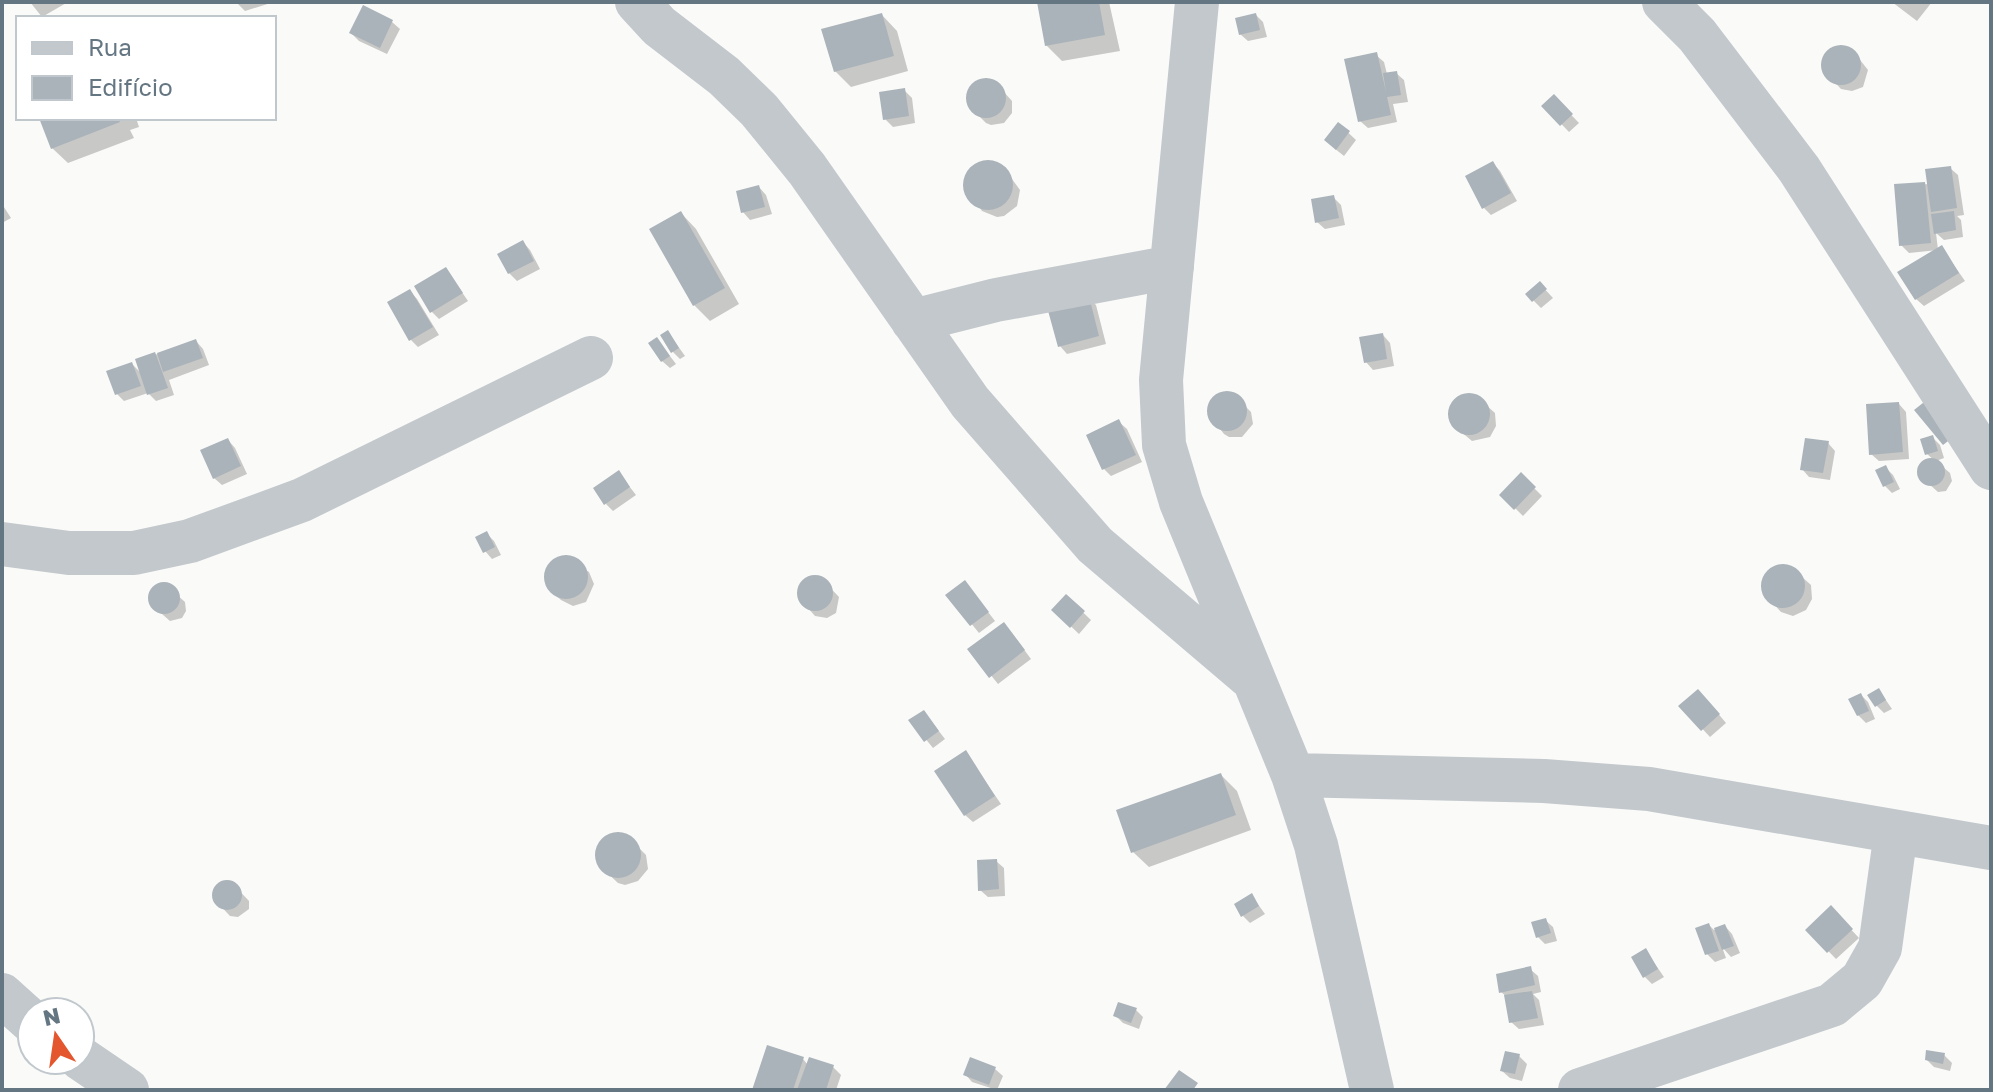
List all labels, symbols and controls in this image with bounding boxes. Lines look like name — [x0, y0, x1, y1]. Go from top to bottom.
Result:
legend — [16, 16, 276, 120]
text: Rua — [88, 32, 132, 61]
text: Edifício — [88, 72, 173, 101]
north arrow — [16, 996, 96, 1076]
text: N — [40, 1001, 63, 1031]

